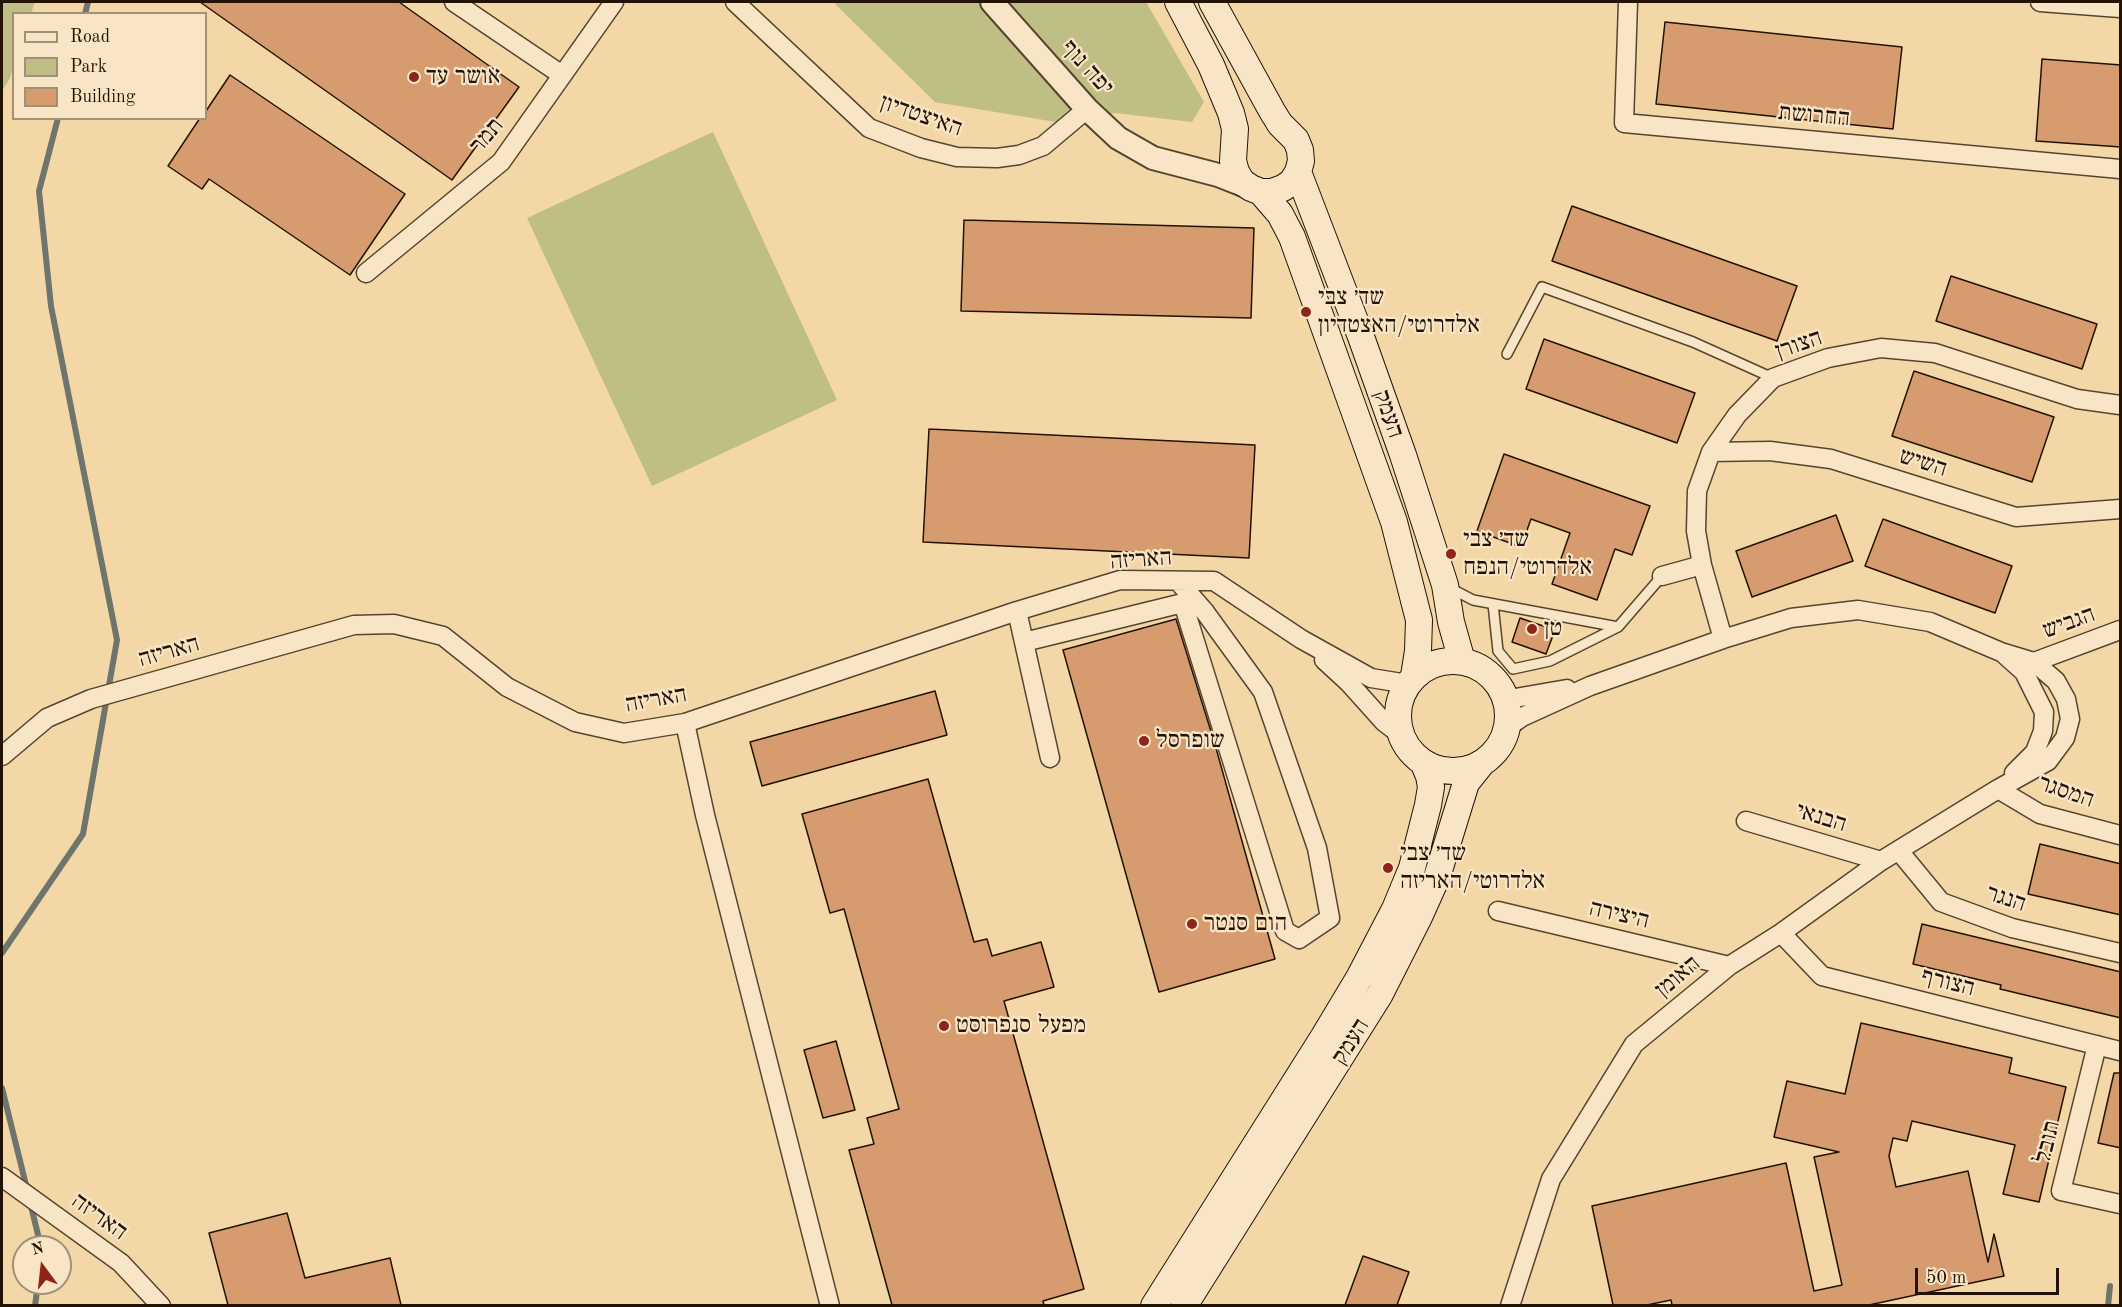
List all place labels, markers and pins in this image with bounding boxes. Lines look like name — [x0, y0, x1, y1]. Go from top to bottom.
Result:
place label: אושר עד — [426, 63, 500, 91]
marker: אושר עד — [407, 70, 421, 84]
place label: שד׳ צבי אלדרוטי/האצטדיון — [1318, 284, 1480, 340]
marker: שד׳ צבי אלדרוטי/האצטדיון — [1299, 305, 1313, 319]
place label: שד׳ צבי אלדרוטי/הנפח — [1463, 526, 1592, 582]
marker: שד׳ צבי אלדרוטי/הנפח — [1444, 547, 1458, 561]
place label: טן — [1544, 615, 1562, 643]
marker: טן — [1525, 622, 1539, 636]
place label: שופרסל — [1156, 727, 1225, 755]
marker: שופרסל — [1137, 734, 1151, 748]
place label: שד׳ צבי אלדרוטי/האריזה — [1400, 840, 1545, 896]
marker: שד׳ צבי אלדרוטי/האריזה — [1381, 861, 1395, 875]
place label: הום סנטר — [1204, 910, 1287, 938]
marker: הום סנטר — [1185, 917, 1199, 931]
place label: מפעל סנפרוסט — [956, 1012, 1086, 1040]
marker: מפעל סנפרוסט — [937, 1019, 951, 1033]

